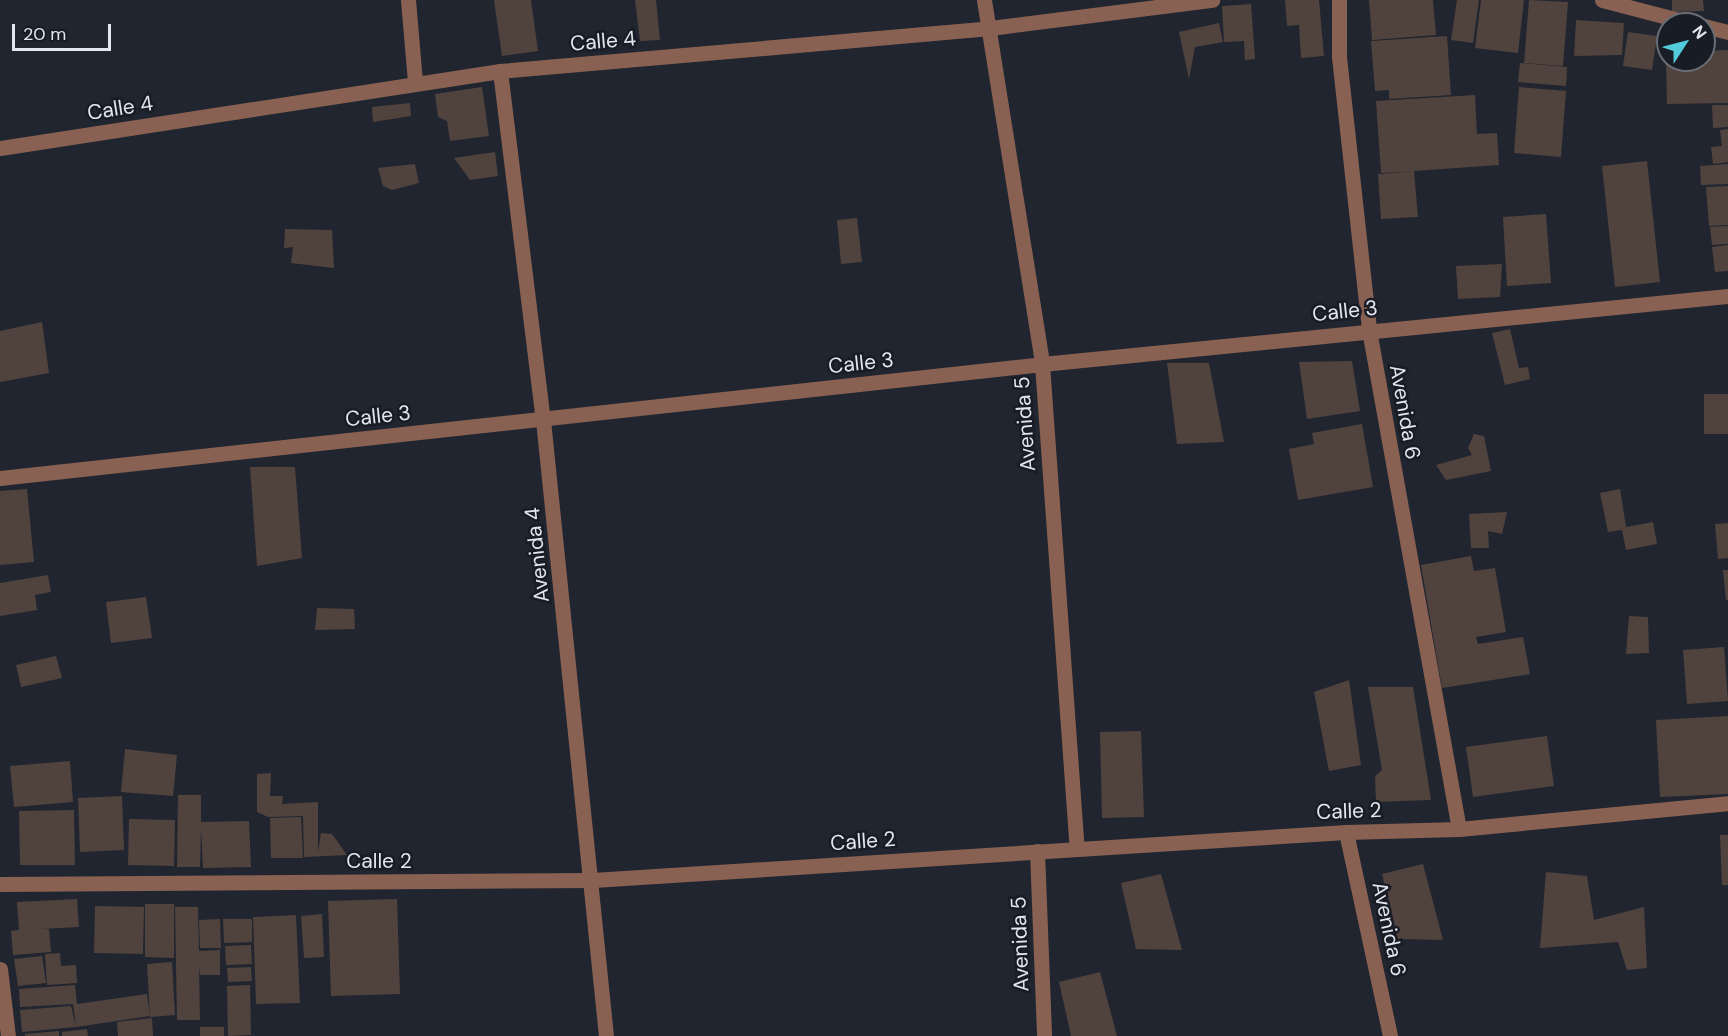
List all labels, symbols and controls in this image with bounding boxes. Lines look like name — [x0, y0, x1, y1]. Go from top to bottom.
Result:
scale bar — [15, 12, 114, 50]
north arrow — [1656, 12, 1716, 72]
text: N — [1687, 21, 1711, 43]
text: 20 m — [23, 22, 66, 46]
street label: Calle 4 — [569, 26, 637, 56]
street label: Calle 4 — [85, 90, 155, 126]
street label: Calle 3 — [1311, 295, 1379, 327]
street label: Calle 3 — [827, 347, 895, 379]
street label: Avenida 6 — [1384, 363, 1426, 461]
street label: Avenida 5 — [1009, 376, 1041, 472]
street label: Calle 3 — [344, 400, 412, 432]
street label: Avenida 4 — [519, 506, 555, 604]
street label: Calle 2 — [1316, 797, 1382, 825]
street label: Calle 2 — [829, 826, 897, 856]
street label: Calle 2 — [346, 848, 412, 874]
street label: Avenida 6 — [1367, 880, 1411, 978]
street label: Avenida 5 — [1006, 896, 1034, 992]

